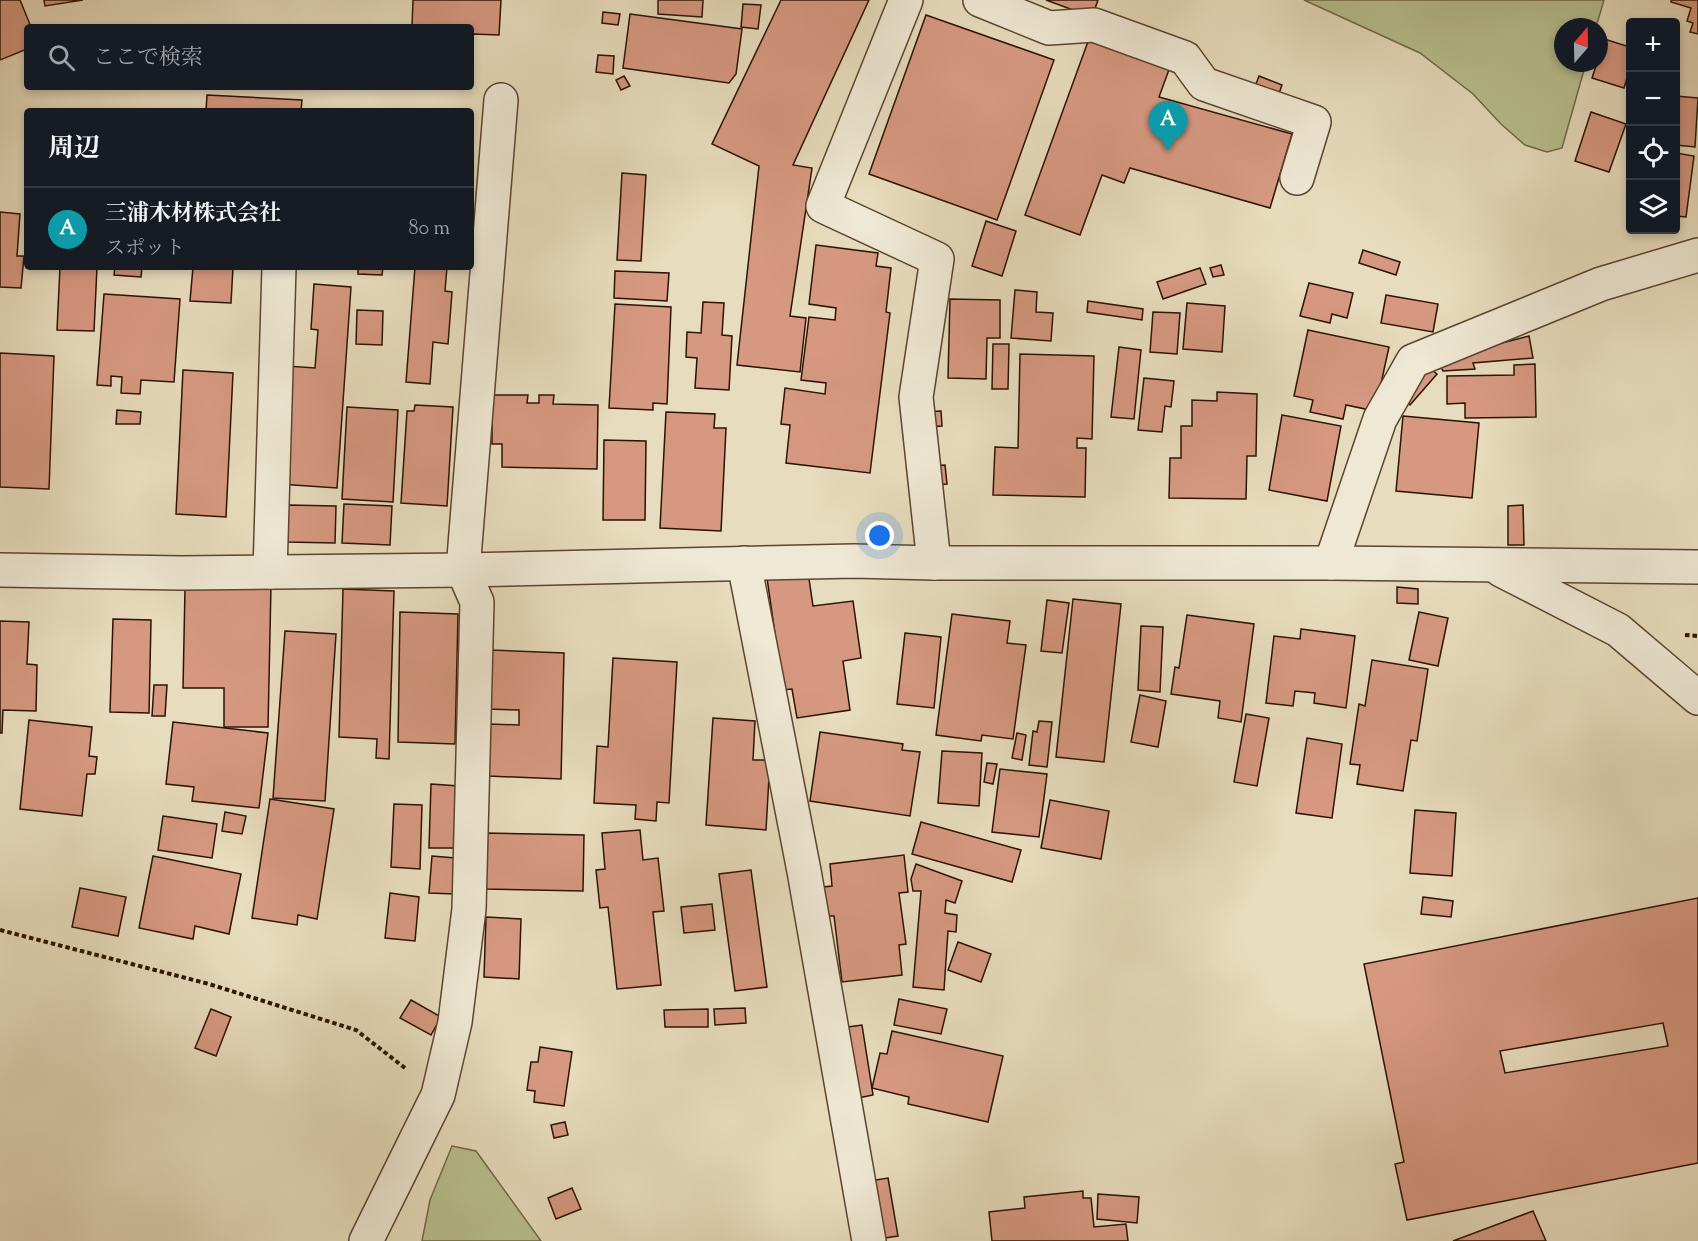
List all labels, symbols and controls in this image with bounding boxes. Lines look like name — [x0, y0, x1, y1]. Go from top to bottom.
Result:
north arrow — [1554, 18, 1608, 72]
map controls — [1626, 18, 1680, 234]
button: + — [1626, 18, 1680, 72]
search box — [24, 24, 474, 90]
icon: search — [45, 41, 78, 74]
text: ここで検索 — [93, 43, 203, 75]
button: − — [1626, 72, 1680, 126]
pin: A — [1148, 102, 1188, 151]
button: locate — [1626, 126, 1680, 180]
text: 周辺 — [48, 131, 100, 168]
button: layers — [1626, 180, 1680, 234]
text: 三浦木材株式会社 — [105, 199, 281, 231]
text: A — [59, 215, 76, 244]
text: 80 m — [409, 215, 450, 244]
text: スポット — [105, 235, 185, 264]
your location — [865, 521, 894, 550]

